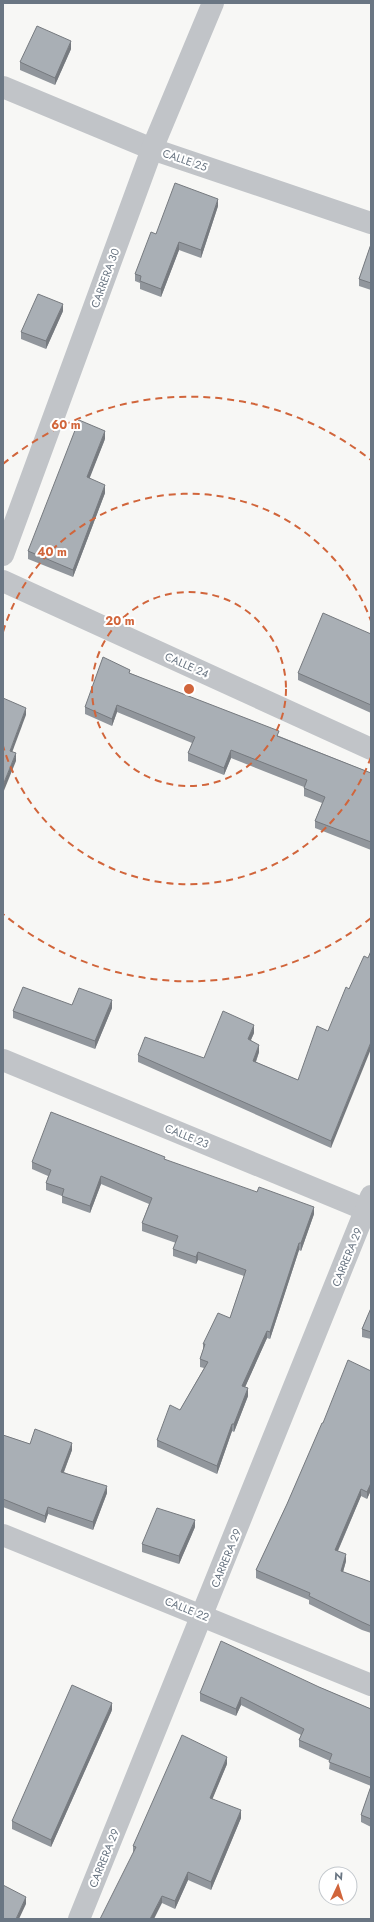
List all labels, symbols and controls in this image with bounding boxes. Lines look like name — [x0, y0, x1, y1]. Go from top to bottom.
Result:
street label: CALLE 25 — [160, 145, 210, 175]
street label: CARRERA 30 — [87, 246, 123, 310]
text: 60 m — [51, 416, 81, 434]
text: 40 m — [37, 543, 67, 561]
text: 20 m — [105, 612, 135, 630]
street label: CALLE 24 — [162, 648, 212, 682]
centre of rings — [182, 682, 196, 696]
street label: CALLE 23 — [163, 1120, 211, 1152]
street label: CARRERA 29 — [328, 1225, 366, 1289]
street label: CARRERA 29 — [207, 1526, 245, 1590]
street label: CALLE 22 — [162, 1593, 212, 1625]
street label: CARRERA 29 — [85, 1826, 123, 1890]
north arrow — [318, 1866, 358, 1906]
text: N — [334, 1868, 344, 1884]

